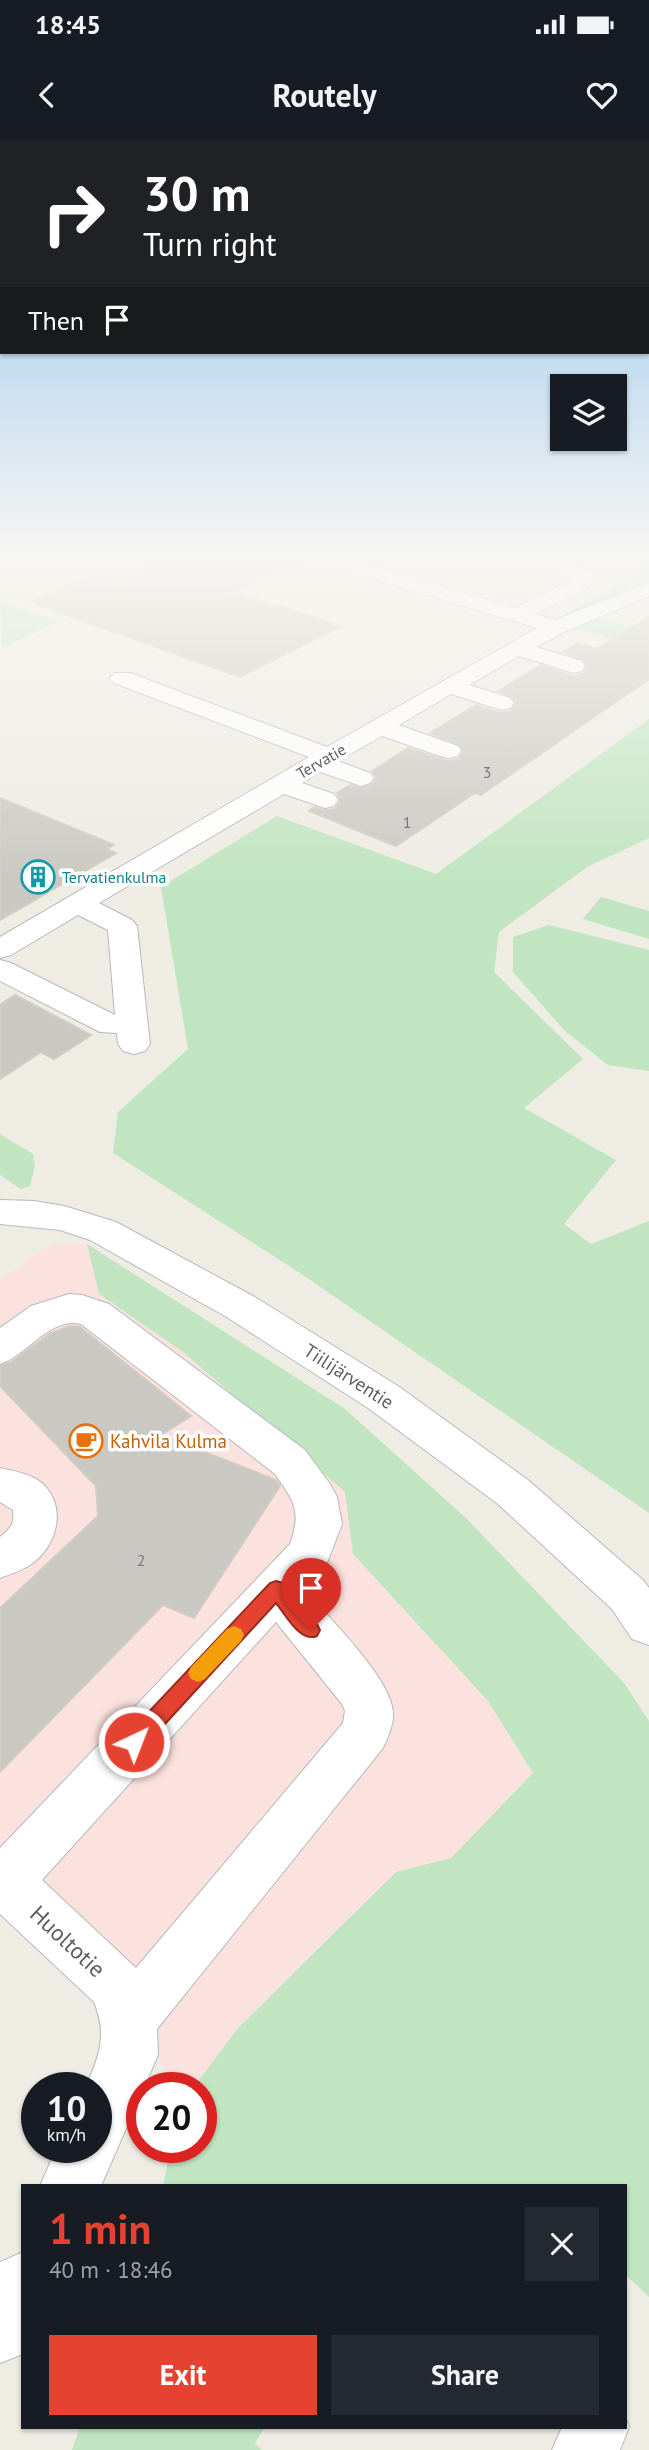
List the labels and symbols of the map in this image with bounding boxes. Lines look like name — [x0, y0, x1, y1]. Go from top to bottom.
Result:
street label: Tervatie — [293, 739, 349, 783]
house number: 3 — [483, 762, 491, 782]
house number: 1 — [403, 812, 411, 832]
building icon: Tervatienkulma — [19, 858, 57, 896]
place label: Tervatienkulma — [62, 867, 167, 887]
street label: Tiilijärventie — [299, 1338, 399, 1414]
cafe icon: Kahvila Kulma — [67, 1422, 105, 1460]
place label: Kahvila Kulma — [110, 1429, 227, 1453]
house number: 2 — [137, 1550, 145, 1570]
pin — [281, 1558, 341, 1630]
position arrow — [97, 1705, 171, 1779]
street label: Huoltotie — [24, 1899, 112, 1983]
speed limit sign: 20 — [126, 2072, 217, 2163]

